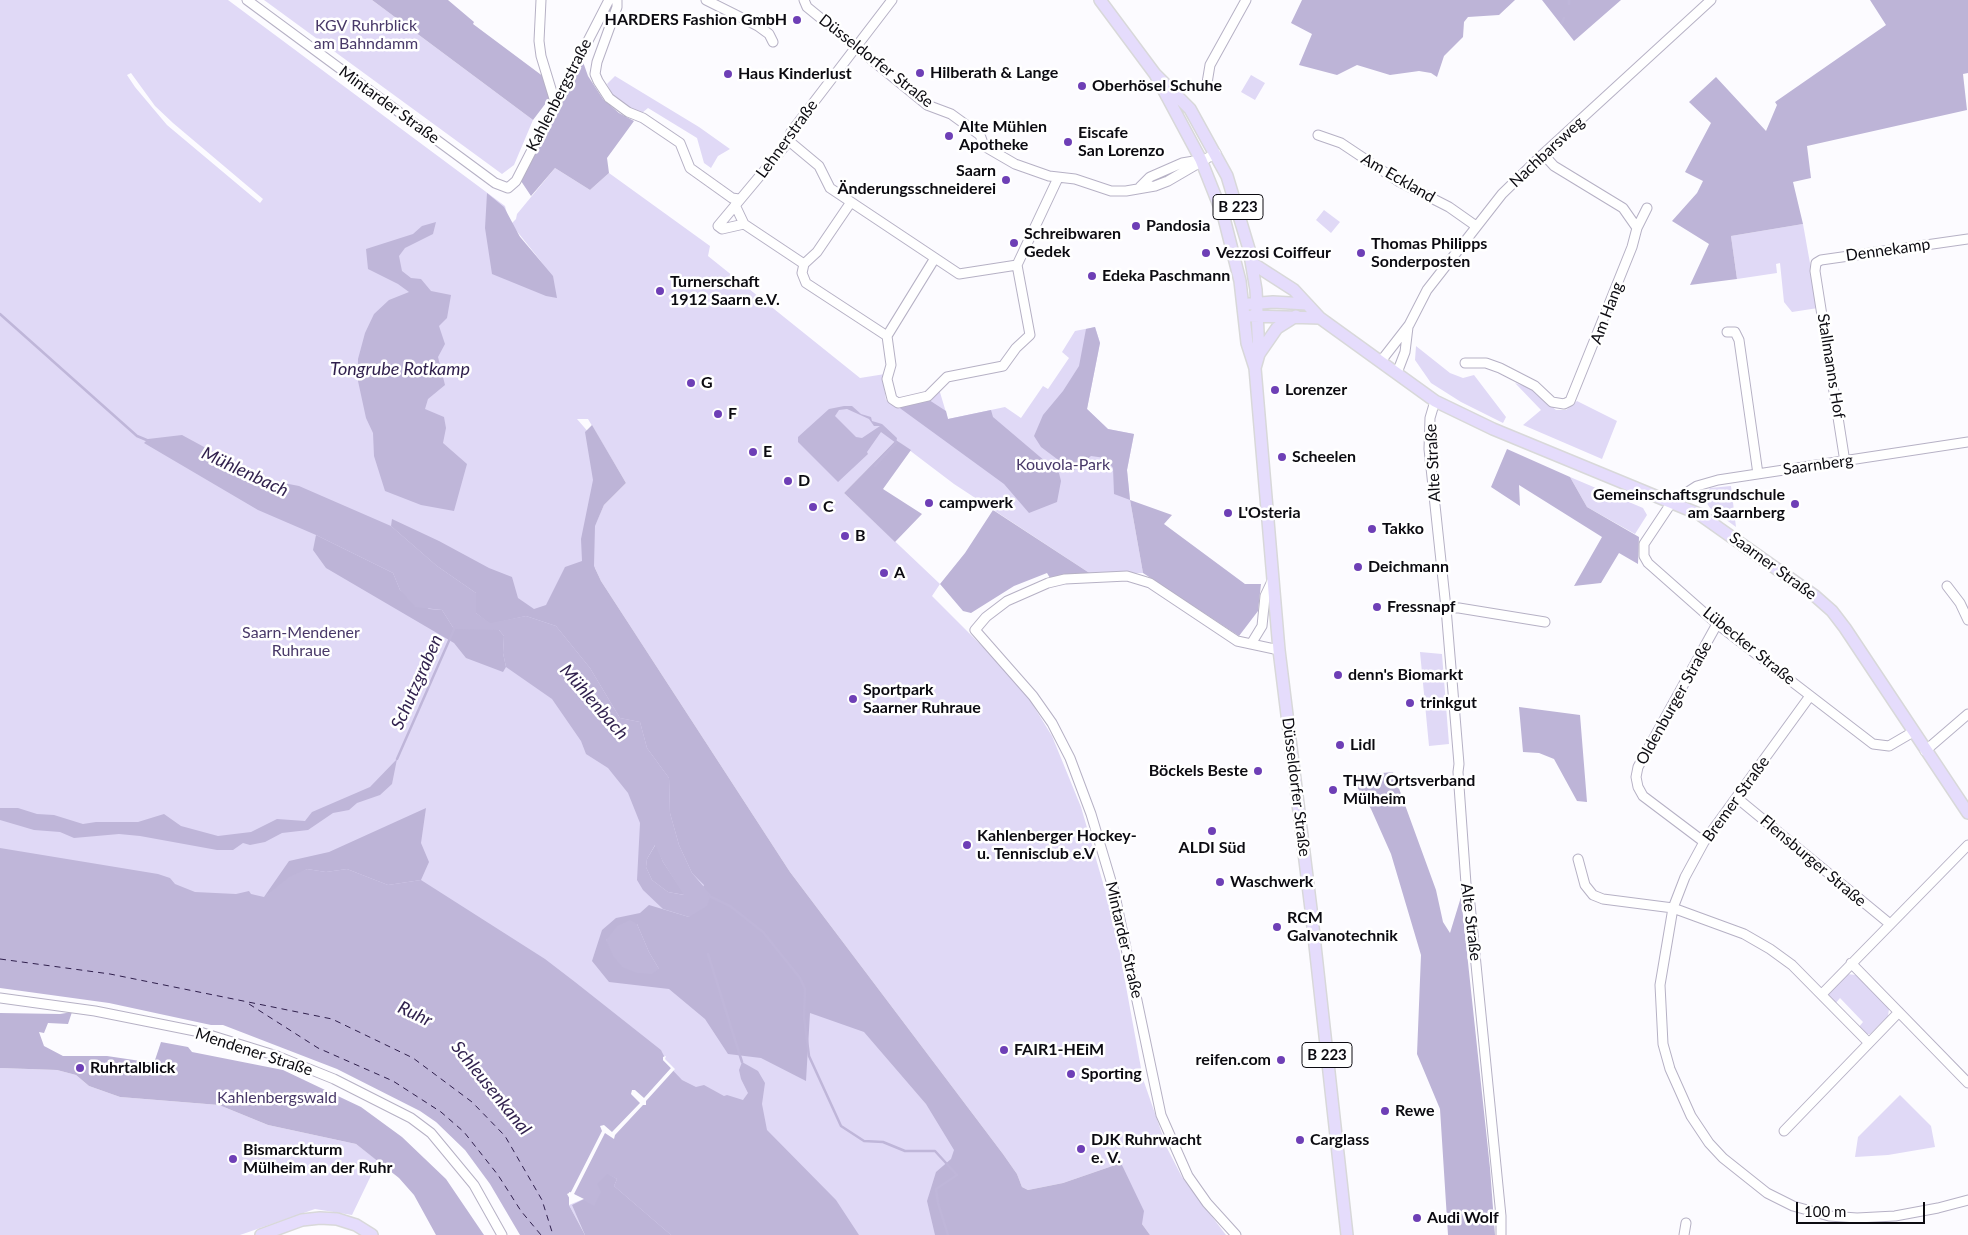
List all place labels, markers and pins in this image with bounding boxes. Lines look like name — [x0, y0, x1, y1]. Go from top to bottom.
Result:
place label: HARDERS Fashion GmbH — [605, 10, 787, 30]
marker: HARDERS Fashion GmbH — [791, 14, 803, 26]
place label: Hilberath & Lange — [930, 63, 1058, 83]
place label: Haus Kinderlust — [738, 64, 852, 84]
marker: Hilberath & Lange — [914, 67, 926, 79]
marker: Haus Kinderlust — [722, 68, 734, 80]
place label: Oberhösel Schuhe — [1092, 76, 1222, 96]
marker: Oberhösel Schuhe — [1076, 80, 1088, 92]
place label: Alte Mühlen Apotheke — [959, 117, 1047, 155]
place label: Eiscafe San Lorenzo — [1078, 123, 1164, 161]
marker: Alte Mühlen Apotheke — [943, 130, 955, 142]
marker: Eiscafe San Lorenzo — [1062, 136, 1074, 148]
place label: Saarn Änderungsschneiderei — [837, 161, 996, 199]
marker: Saarn Änderungsschneiderei — [1000, 174, 1012, 186]
place label: Pandosia — [1146, 216, 1210, 236]
marker: Pandosia — [1130, 220, 1142, 232]
place label: Schreibwaren Gedek — [1024, 224, 1121, 262]
place label: Thomas Philipps Sonderposten — [1371, 234, 1487, 272]
marker: Schreibwaren Gedek — [1008, 237, 1020, 249]
place label: Vezzosi Coiffeur — [1216, 243, 1331, 263]
marker: Vezzosi Coiffeur — [1200, 247, 1212, 259]
marker: Thomas Philipps Sonderposten — [1355, 247, 1367, 259]
place label: Edeka Paschmann — [1102, 266, 1230, 286]
marker: Edeka Paschmann — [1086, 270, 1098, 282]
place label: Turnerschaft 1912 Saarn e.V. — [670, 272, 780, 310]
marker: Turnerschaft 1912 Saarn e.V. — [654, 285, 666, 297]
place label: G — [701, 373, 713, 393]
marker: G — [685, 377, 697, 389]
place label: Lorenzer — [1285, 380, 1347, 400]
marker: Lorenzer — [1269, 384, 1281, 396]
place label: F — [728, 404, 737, 424]
marker: F — [712, 408, 724, 420]
place label: E — [763, 442, 772, 462]
marker: E — [747, 446, 759, 458]
place label: Scheelen — [1292, 447, 1356, 467]
marker: Scheelen — [1276, 451, 1288, 463]
place label: D — [798, 471, 810, 491]
marker: D — [782, 475, 794, 487]
place label: Gemeinschaftsgrundschule am Saarnberg — [1593, 485, 1785, 523]
place label: campwerk — [939, 493, 1013, 513]
place label: C — [823, 497, 834, 517]
marker: campwerk — [923, 497, 935, 509]
marker: Gemeinschaftsgrundschule am Saarnberg — [1789, 498, 1801, 510]
marker: C — [807, 501, 819, 513]
place label: L'Osteria — [1238, 503, 1301, 523]
marker: L'Osteria — [1222, 507, 1234, 519]
place label: Takko — [1382, 519, 1424, 539]
marker: Takko — [1366, 523, 1378, 535]
place label: B — [855, 526, 866, 546]
marker: B — [839, 530, 851, 542]
place label: Deichmann — [1368, 557, 1449, 577]
marker: Deichmann — [1352, 561, 1364, 573]
place label: A — [894, 563, 905, 583]
marker: A — [878, 567, 890, 579]
place label: Fressnapf — [1387, 597, 1456, 617]
marker: Fressnapf — [1371, 601, 1383, 613]
place label: denn's Biomarkt — [1348, 665, 1463, 685]
marker: denn's Biomarkt — [1332, 669, 1344, 681]
place label: Sportpark Saarner Ruhraue — [863, 680, 981, 718]
marker: Sportpark Saarner Ruhraue — [847, 693, 859, 705]
place label: trinkgut — [1420, 693, 1477, 713]
marker: trinkgut — [1404, 697, 1416, 709]
place label: Lidl — [1350, 735, 1375, 755]
marker: Lidl — [1334, 739, 1346, 751]
place label: Böckels Beste — [1149, 761, 1248, 781]
marker: Böckels Beste — [1252, 765, 1264, 777]
place label: THW Ortsverband Mülheim — [1343, 771, 1475, 809]
marker: THW Ortsverband Mülheim — [1327, 784, 1339, 796]
marker: ALDI Süd — [1206, 825, 1218, 837]
place label: Kahlenberger Hockey- u. Tennisclub e.V — [977, 826, 1137, 864]
place label: ALDI Süd — [1179, 838, 1245, 858]
marker: Kahlenberger Hockey- u. Tennisclub e.V — [961, 839, 973, 851]
place label: Waschwerk — [1230, 872, 1313, 892]
marker: Waschwerk — [1214, 876, 1226, 888]
place label: RCM Galvanotechnik — [1287, 908, 1398, 946]
marker: RCM Galvanotechnik — [1271, 921, 1283, 933]
place label: FAIR1-HEiM — [1014, 1040, 1104, 1060]
marker: FAIR1-HEiM — [998, 1044, 1010, 1056]
place label: reifen.com — [1196, 1050, 1271, 1070]
marker: reifen.com — [1275, 1054, 1287, 1066]
place label: Ruhrtalblick — [90, 1058, 175, 1078]
marker: Ruhrtalblick — [74, 1062, 86, 1074]
place label: Sporting — [1081, 1064, 1142, 1084]
marker: Sporting — [1065, 1068, 1077, 1080]
place label: Rewe — [1395, 1101, 1434, 1121]
marker: Rewe — [1379, 1105, 1391, 1117]
place label: DJK Ruhrwacht e. V. — [1091, 1130, 1202, 1168]
place label: Carglass — [1310, 1130, 1369, 1150]
marker: Carglass — [1294, 1134, 1306, 1146]
place label: Bismarckturm Mülheim an der Ruhr — [243, 1140, 392, 1178]
marker: DJK Ruhrwacht e. V. — [1075, 1143, 1087, 1155]
marker: Bismarckturm Mülheim an der Ruhr — [227, 1153, 239, 1165]
place label: Audi Wolf — [1427, 1208, 1499, 1228]
marker: Audi Wolf — [1411, 1212, 1423, 1224]

